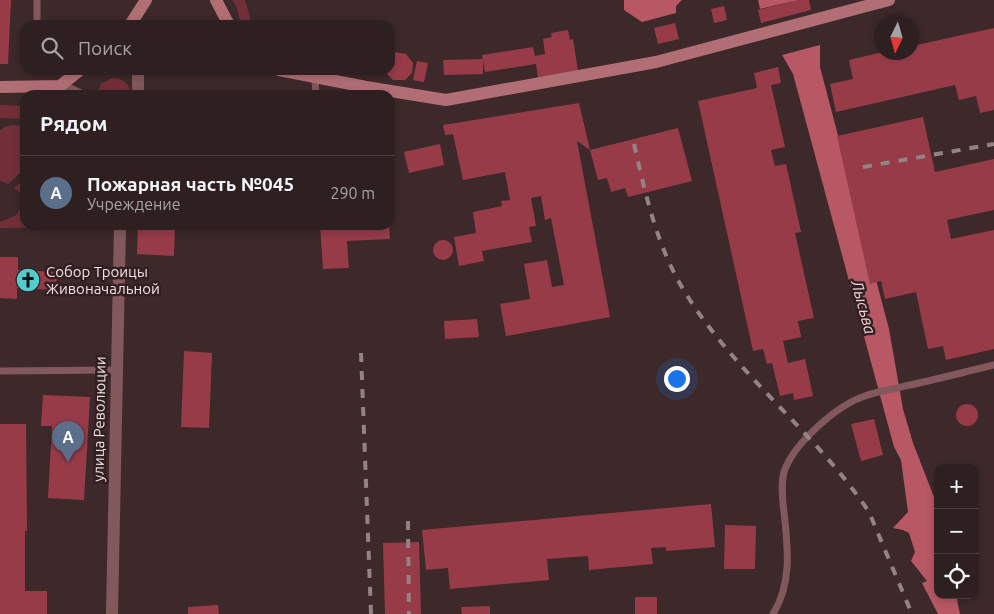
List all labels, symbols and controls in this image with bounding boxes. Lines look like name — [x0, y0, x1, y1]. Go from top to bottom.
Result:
north arrow — [874, 15, 919, 60]
search box — [20, 20, 395, 75]
icon: search — [38, 34, 66, 62]
text: Поиск — [78, 37, 132, 59]
text: Рядом — [40, 111, 108, 135]
text: Пожарная часть №045 — [87, 173, 294, 195]
text: A — [50, 184, 62, 202]
text: 290 m — [330, 184, 375, 202]
text: Учреждение — [87, 195, 181, 213]
place label: Собор Троицы Живоначальной — [46, 263, 160, 297]
church icon: Собор Троицы Живоначальной — [15, 267, 41, 293]
water label: Лысьва — [848, 277, 880, 336]
street label: улица Революции — [89, 356, 109, 482]
your location — [664, 366, 690, 392]
pin: A — [52, 421, 84, 462]
map controls — [934, 464, 979, 599]
button: + — [934, 464, 979, 509]
button: − — [934, 509, 979, 554]
button: locate — [934, 554, 979, 599]

